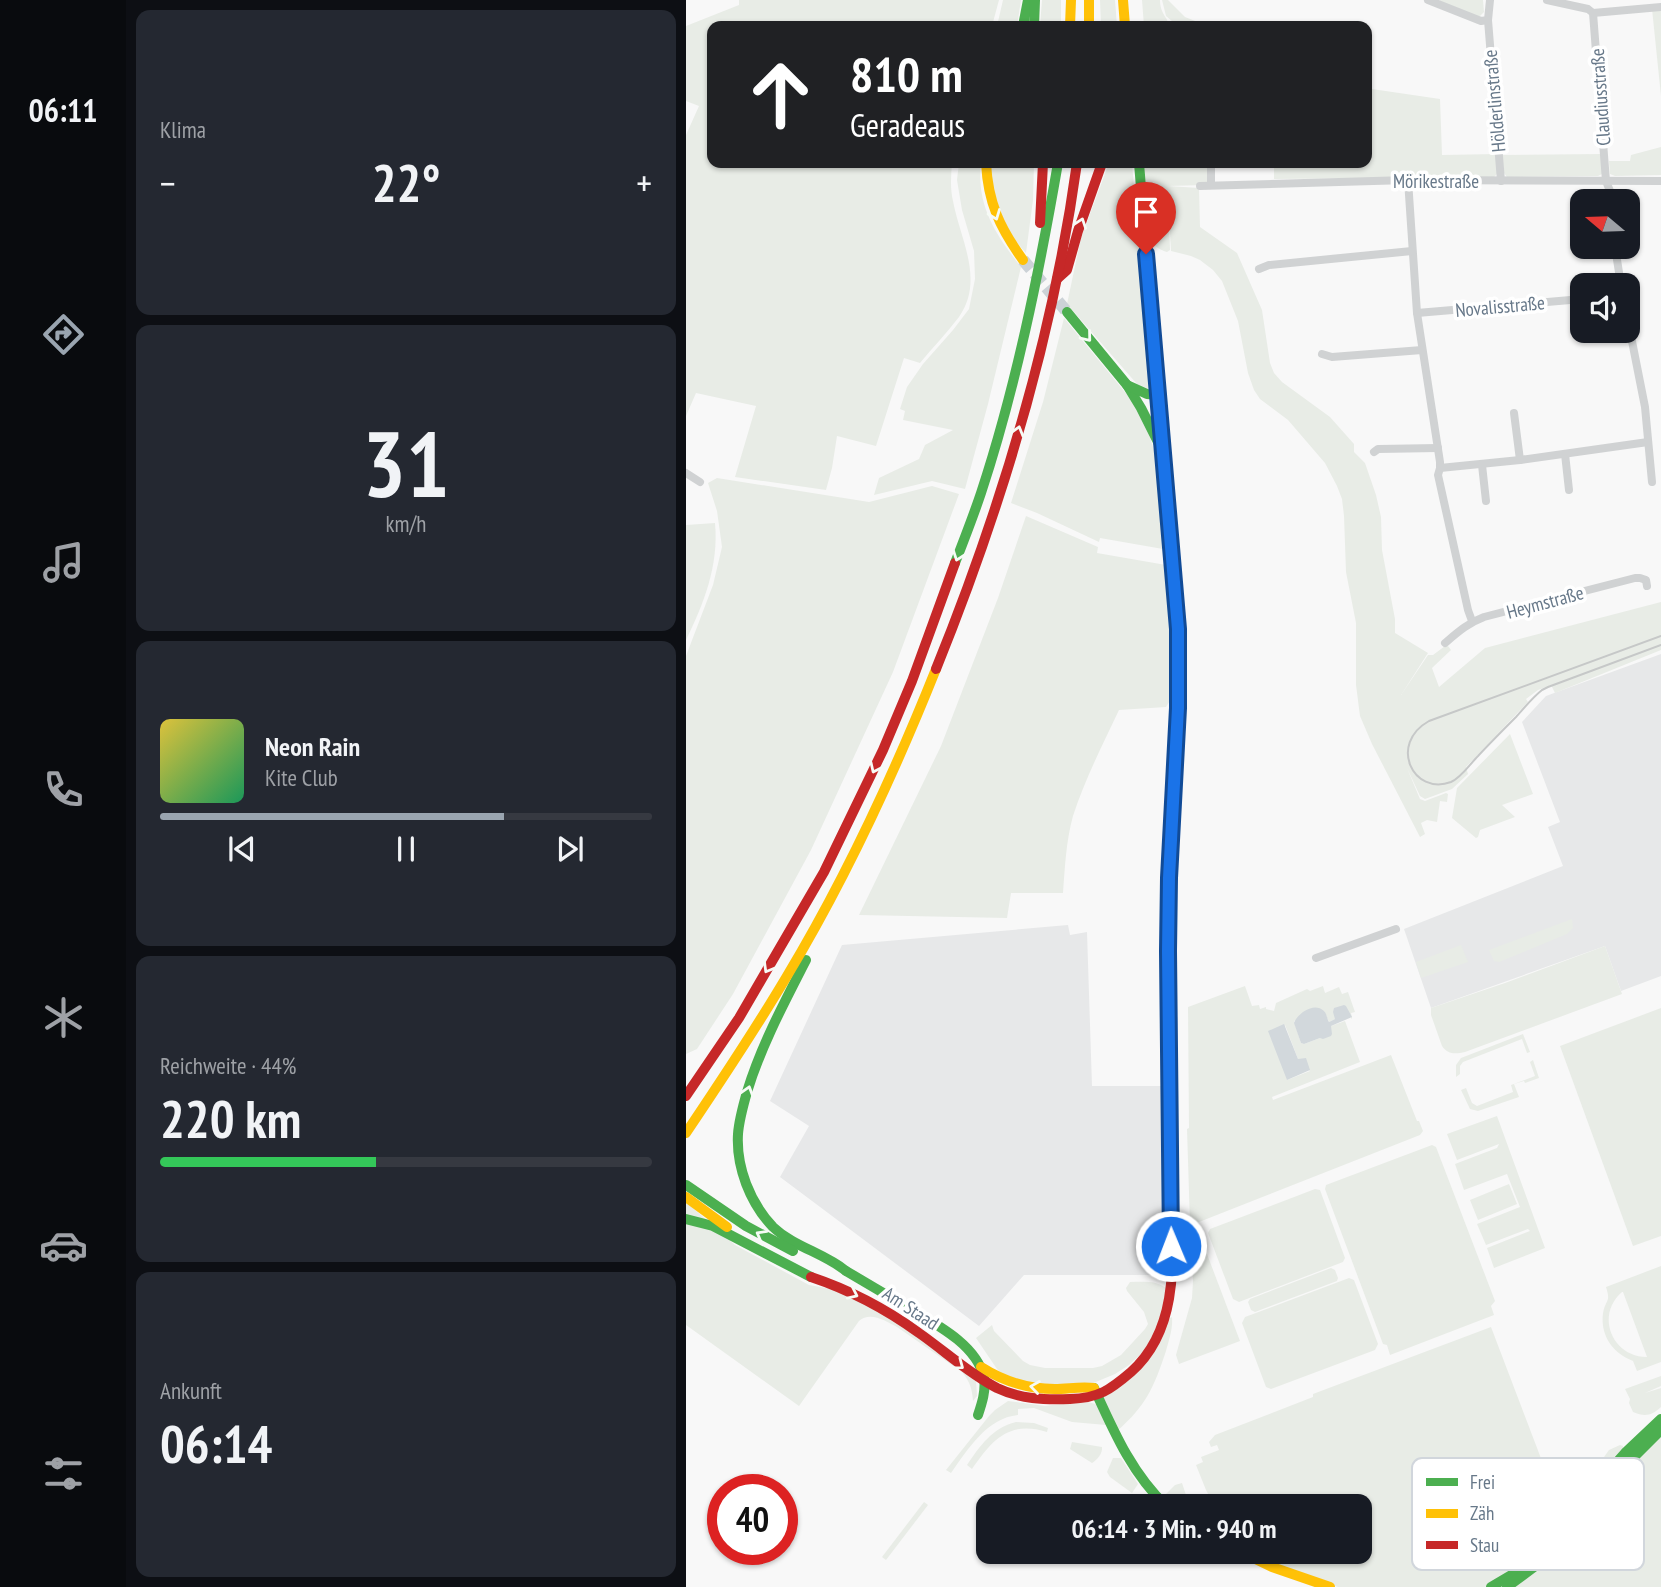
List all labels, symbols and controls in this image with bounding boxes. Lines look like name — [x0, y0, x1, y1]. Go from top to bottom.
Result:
text: 810 m — [850, 42, 963, 106]
street label: Claudiusstraße — [1585, 47, 1615, 147]
icon: ahead — [735, 49, 826, 140]
street label: Hölderlinstraße — [1478, 49, 1510, 153]
text: 06:11 — [28, 89, 98, 131]
text: Geradeaus — [850, 104, 965, 146]
text: Klima — [160, 115, 206, 144]
text: 22° — [372, 149, 440, 216]
text: − — [160, 158, 176, 207]
text: + — [636, 158, 652, 207]
street label: Mörikestraße — [1393, 169, 1479, 193]
pin — [1116, 182, 1176, 254]
north arrow — [1570, 189, 1640, 259]
map controls — [1570, 189, 1640, 343]
icon: arrive — [1127, 193, 1165, 231]
one-way arrow — [987, 208, 1001, 220]
one-way arrow — [1073, 217, 1087, 230]
button: sound — [1570, 273, 1640, 343]
street label: Novalisstraße — [1454, 290, 1546, 322]
icon: directions — [39, 310, 88, 359]
one-way arrow — [1078, 330, 1091, 342]
text: 31 — [363, 404, 450, 522]
one-way arrow — [1009, 425, 1024, 437]
text: km/h — [386, 509, 426, 538]
icon: music — [39, 538, 88, 587]
one-way arrow — [952, 550, 966, 562]
street label: Heymstraße — [1504, 580, 1586, 624]
text: Neon Rain — [265, 730, 360, 763]
one-way arrow — [869, 761, 883, 773]
text: Kite Club — [265, 763, 338, 792]
icon: phone — [39, 765, 88, 814]
icon: previous — [223, 830, 261, 868]
icon: pause — [387, 830, 425, 868]
icon: next — [551, 830, 589, 868]
one-way arrow — [763, 961, 776, 974]
icon: climate — [39, 993, 88, 1042]
text: Reichweite · 44% — [160, 1051, 296, 1080]
text: 220 km — [160, 1085, 301, 1152]
one-way arrow — [740, 1085, 754, 1097]
position arrow — [1134, 1209, 1208, 1283]
icon: car — [39, 1221, 88, 1270]
one-way arrow — [756, 1230, 769, 1243]
street label: Am Staad — [878, 1281, 944, 1335]
one-way arrow — [846, 1286, 858, 1300]
one-way arrow — [952, 1356, 964, 1369]
text: Ankunft — [160, 1376, 222, 1405]
one-way arrow — [1030, 1380, 1041, 1395]
text: 06:14 — [160, 1410, 272, 1477]
icon: filters — [39, 1449, 88, 1498]
legend — [1412, 1458, 1644, 1570]
text: Frei — [1470, 1470, 1495, 1494]
speed limit sign: 40 — [707, 1474, 798, 1565]
text: Zäh — [1470, 1501, 1494, 1525]
text: 06:14 · 3 Min. · 940 m — [1072, 1512, 1276, 1545]
text: Stau — [1470, 1533, 1499, 1557]

